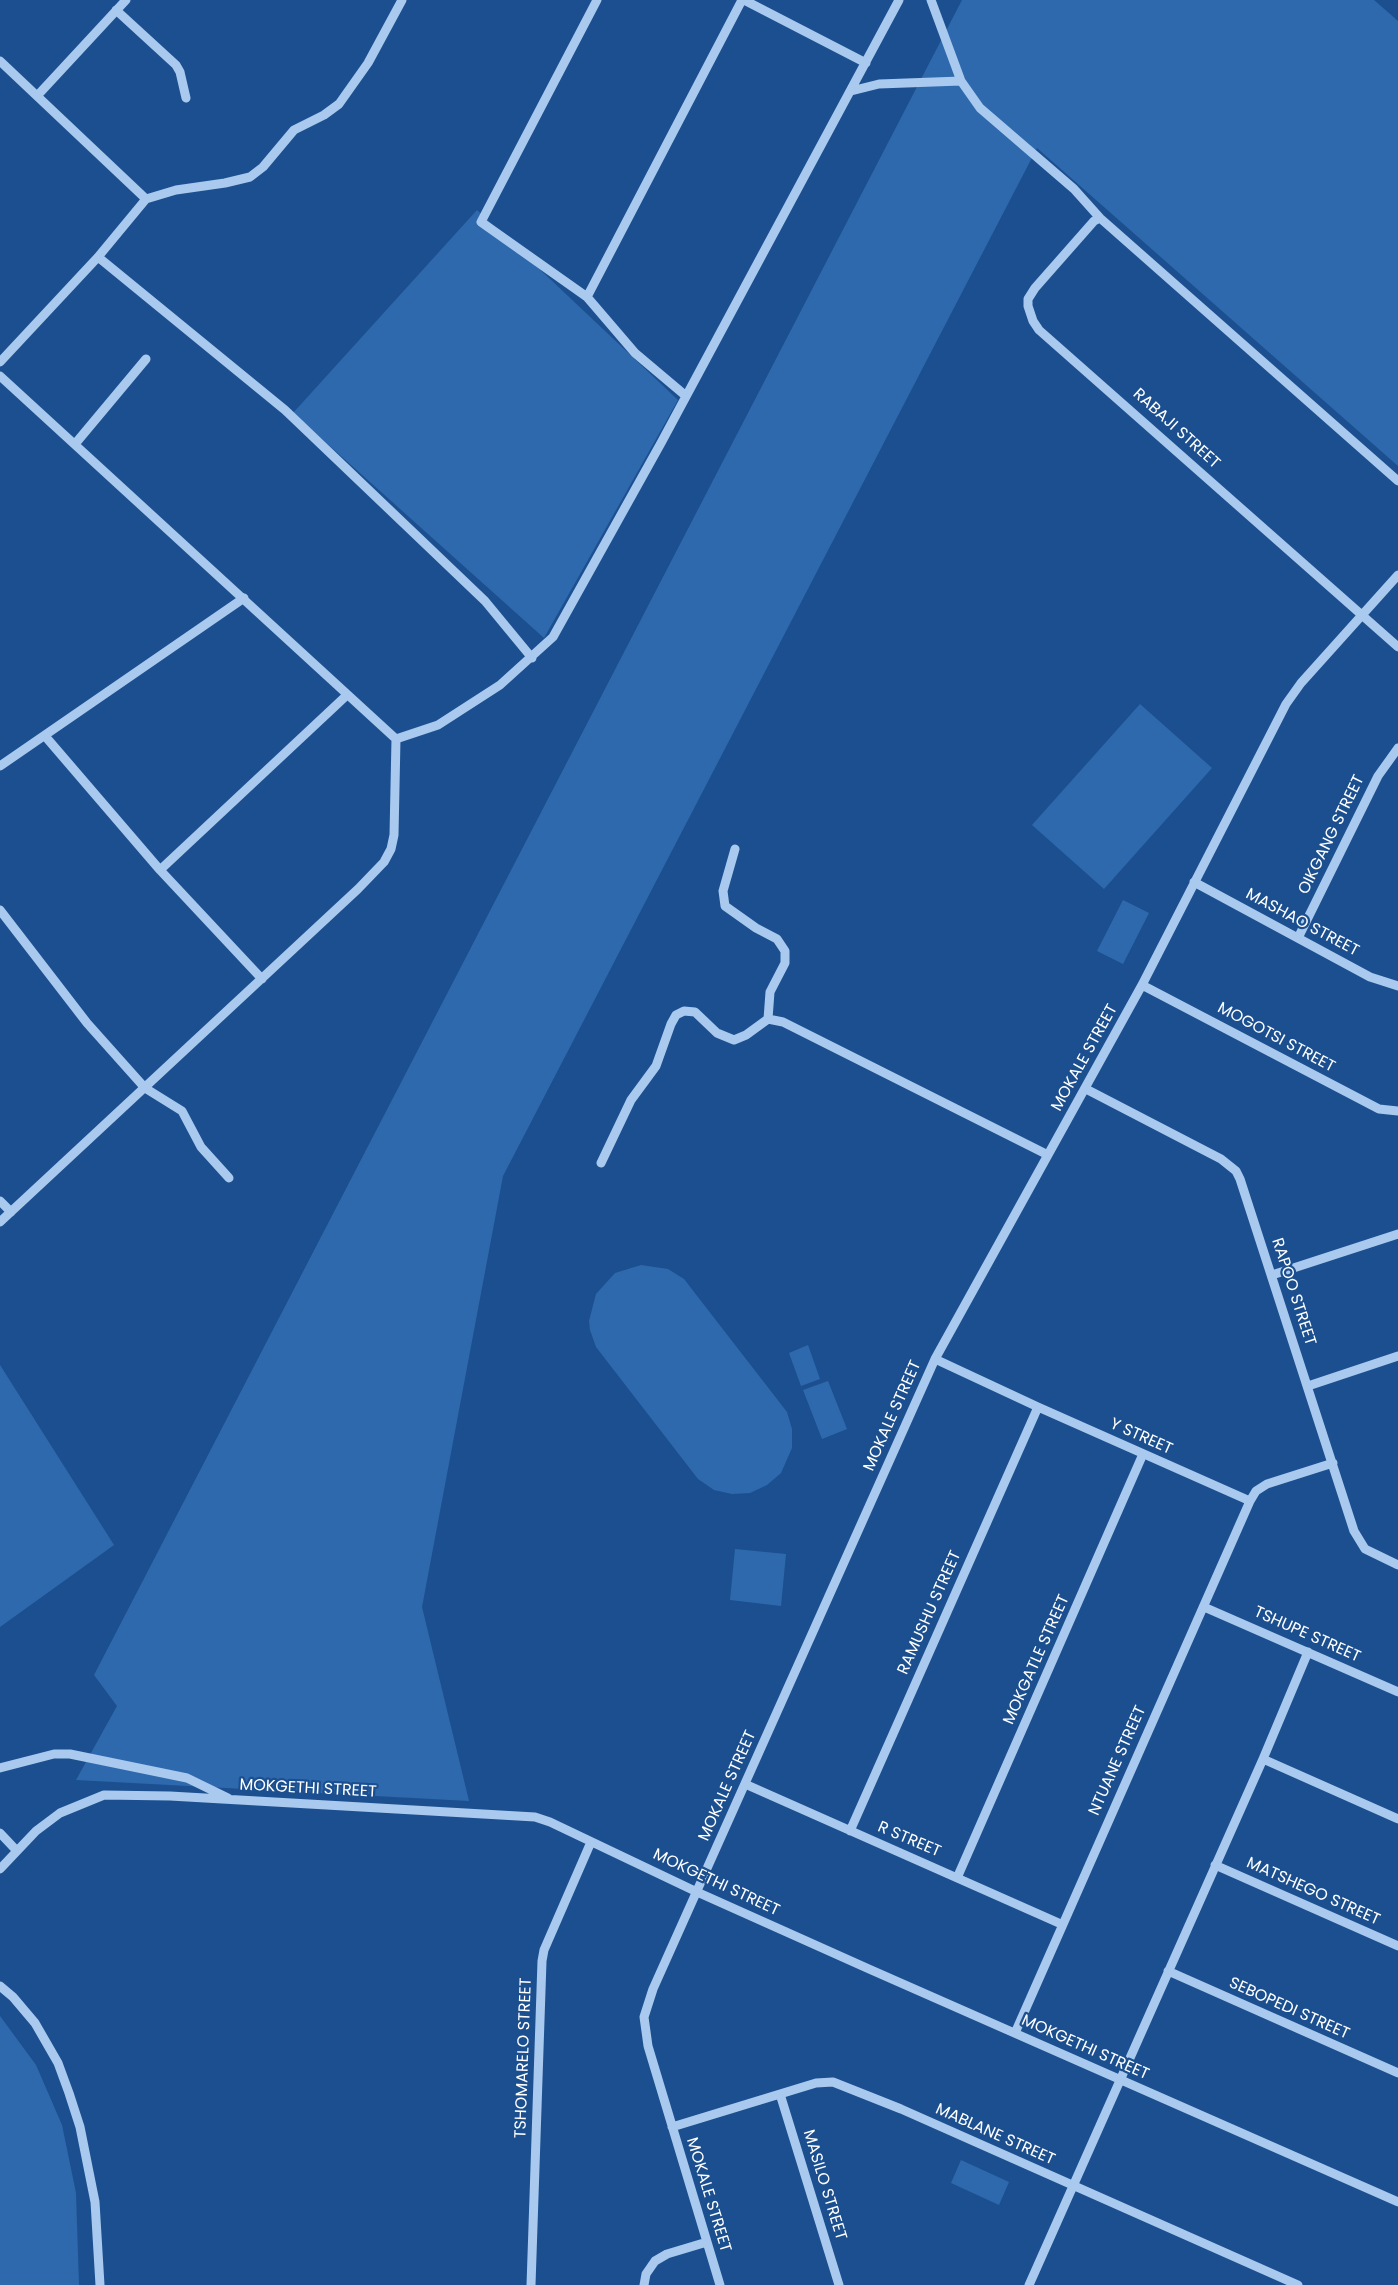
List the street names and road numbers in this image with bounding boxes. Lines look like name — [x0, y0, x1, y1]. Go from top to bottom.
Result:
street label: RABAJI STREET — [1128, 385, 1224, 473]
street label: OIKGANG STREET — [1295, 772, 1369, 898]
street label: MASHAO STREET — [1242, 885, 1362, 961]
street label: MOGOTSI STREET — [1214, 999, 1338, 1077]
street label: MOKALE STREET — [1048, 1001, 1122, 1115]
street label: RAPOO STREET — [1267, 1236, 1319, 1348]
street label: MOKALE STREET — [860, 1358, 926, 1474]
street label: Y STREET — [1107, 1415, 1175, 1459]
street label: RAMUSHU STREET — [894, 1548, 966, 1678]
street label: MOKGATLE STREET — [1000, 1592, 1074, 1728]
street label: TSHUPE STREET — [1251, 1603, 1363, 1667]
street label: NTUANE STREET — [1085, 1703, 1151, 1819]
street label: MOKALE STREET — [695, 1728, 761, 1844]
street label: MOKGETHI STREET — [239, 1776, 377, 1802]
street label: R STREET — [874, 1818, 944, 1862]
street label: MOKGETHI STREET — [650, 1845, 782, 1921]
street label: MATSHEGO STREET — [1243, 1854, 1383, 1930]
street label: SEBOPEDI STREET — [1226, 1974, 1352, 2044]
street label: TSHOMARELO STREET — [512, 1977, 536, 2139]
street label: MOKGETHI STREET — [1018, 2011, 1152, 2085]
street label: MABLANE STREET — [932, 2100, 1058, 2170]
street label: MASILO STREET — [798, 2127, 850, 2243]
street label: MOKALE STREET — [681, 2135, 735, 2255]

